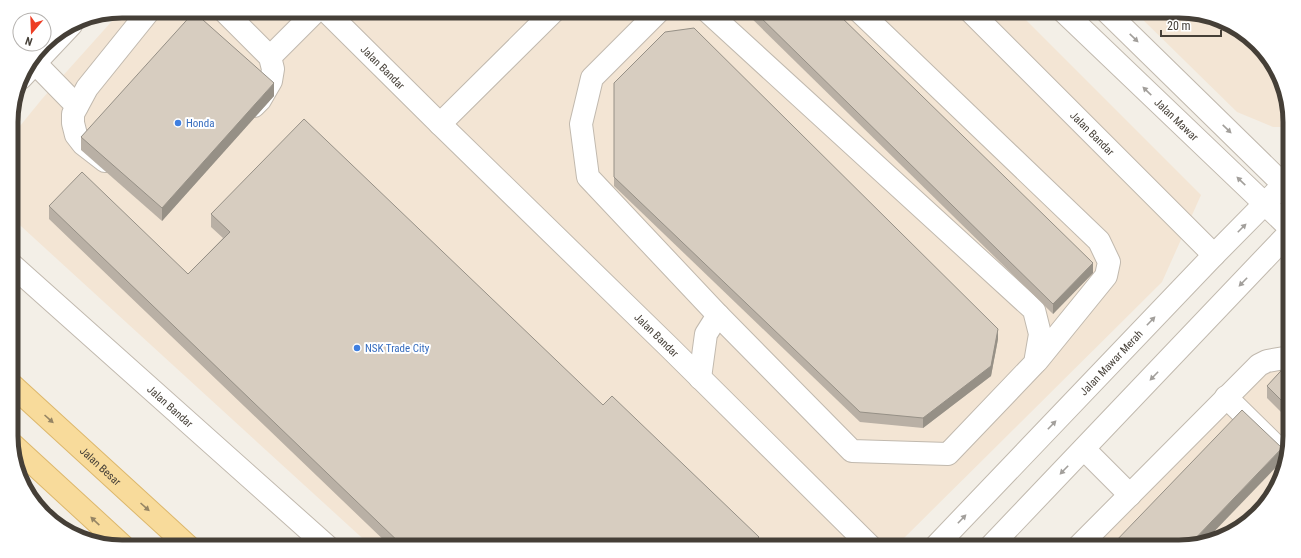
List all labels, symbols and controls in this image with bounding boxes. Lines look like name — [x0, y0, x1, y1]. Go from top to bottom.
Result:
north arrow — [12, 12, 52, 52]
scale bar — [1161, 12, 1221, 38]
text: 20 m — [1167, 19, 1191, 33]
one-way arrow — [1129, 33, 1139, 43]
text: N — [23, 34, 34, 48]
street label: Jalan Bandar — [358, 43, 408, 92]
one-way arrow — [1142, 86, 1152, 96]
street label: Jalan Mawar — [1152, 96, 1202, 144]
street label: Jalan Bandar — [1068, 109, 1118, 159]
place label: Honda — [186, 117, 214, 130]
marker: Honda — [173, 118, 183, 128]
one-way arrow — [1222, 124, 1232, 134]
one-way arrow — [1236, 176, 1246, 186]
one-way arrow — [1237, 223, 1247, 233]
one-way arrow — [1239, 277, 1248, 287]
street label: Jalan Bandar — [632, 310, 682, 360]
one-way arrow — [1146, 316, 1156, 326]
street label: Jalan Mawar Merah — [1077, 327, 1145, 398]
place label: NSK Trade City — [365, 342, 430, 355]
marker: NSK Trade City — [352, 343, 362, 353]
one-way arrow — [1149, 371, 1158, 381]
street label: Jalan Bandar — [145, 382, 196, 430]
one-way arrow — [44, 414, 53, 423]
one-way arrow — [1047, 420, 1056, 430]
street label: Jalan Besar — [77, 444, 124, 489]
one-way arrow — [1059, 465, 1069, 475]
one-way arrow — [139, 502, 150, 511]
one-way arrow — [957, 514, 966, 524]
one-way arrow — [90, 516, 100, 525]

